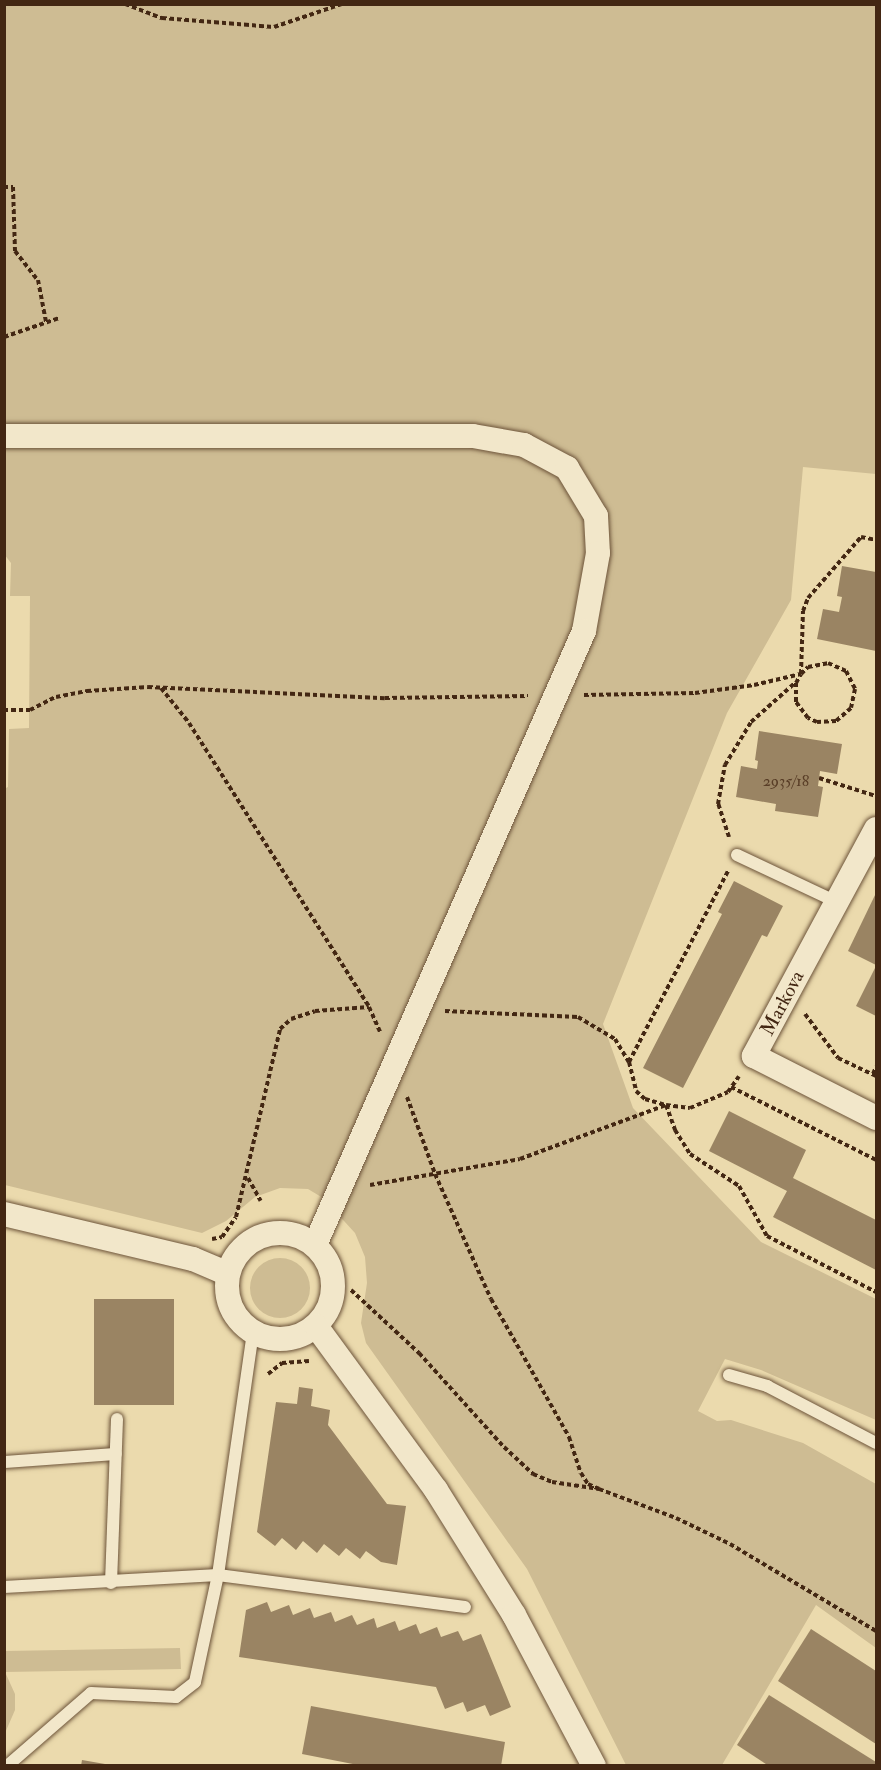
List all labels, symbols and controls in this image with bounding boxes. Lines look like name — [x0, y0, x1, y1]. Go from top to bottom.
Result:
house number: 2935/18 — [763, 771, 809, 791]
street label: Markova — [755, 966, 809, 1040]

